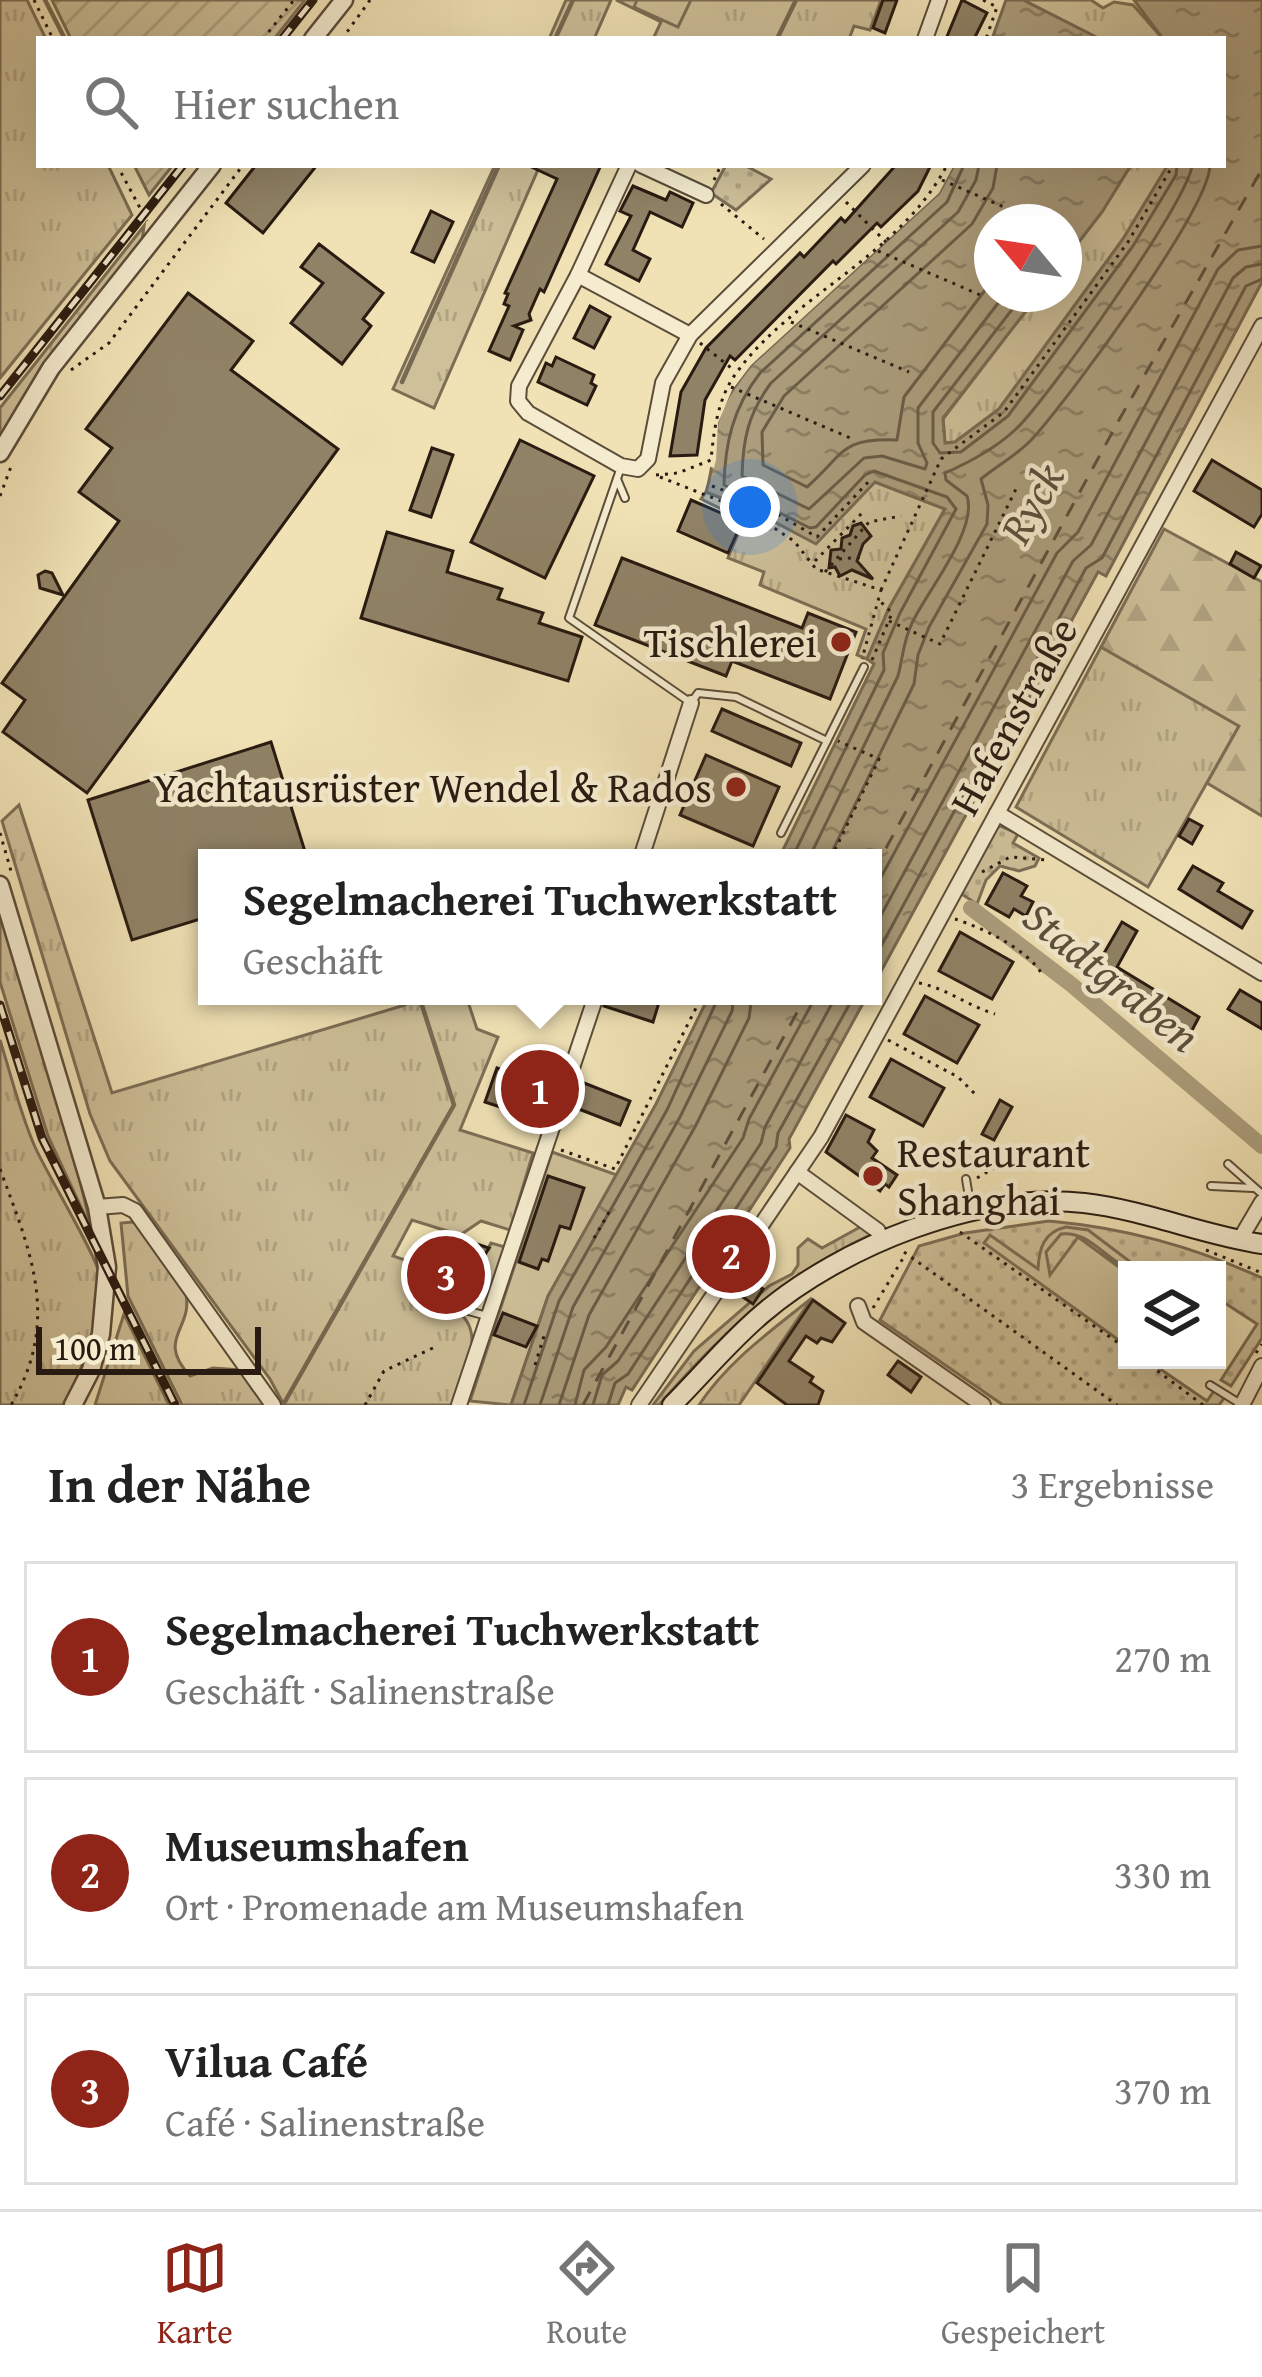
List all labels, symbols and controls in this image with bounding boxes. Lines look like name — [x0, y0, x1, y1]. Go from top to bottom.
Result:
search box — [36, 36, 1226, 168]
icon: search — [78, 69, 144, 135]
text: Hier suchen — [174, 70, 399, 135]
north arrow — [974, 204, 1082, 312]
water label: Ryck — [982, 450, 1079, 556]
your location — [720, 477, 780, 537]
street label: Hafenstraße — [933, 606, 1092, 825]
place label: Tischlerei — [644, 611, 817, 672]
marker: Tischlerei — [828, 629, 854, 655]
place label: Yachtausrüster Wendel & Rados — [153, 756, 712, 817]
marker: Yachtausrüster Wendel & Rados — [723, 774, 749, 800]
popup — [198, 849, 882, 1005]
text: Segelmacherei Tuchwerkstatt — [243, 866, 837, 931]
water label: Stadtgraben — [1010, 884, 1214, 1067]
text: Geschäft — [243, 931, 383, 988]
pin: 1 — [501, 1044, 579, 1134]
place label: Restaurant Shanghai — [897, 1121, 1090, 1230]
marker: Restaurant Shanghai — [860, 1163, 886, 1189]
pin: 2 — [692, 1209, 770, 1299]
pin: 3 — [407, 1230, 485, 1320]
map controls — [1118, 1261, 1226, 1369]
button: layers — [1118, 1261, 1226, 1369]
scale bar — [36, 1321, 261, 1374]
text: 100 m — [54, 1324, 136, 1372]
text: In der Nähe — [48, 1446, 311, 1521]
text: 3 Ergebnisse — [1011, 1455, 1214, 1512]
text: Segelmacherei Tuchwerkstatt — [165, 1596, 759, 1661]
text: 1 — [80, 1629, 100, 1686]
text: 270 m — [1114, 1629, 1211, 1686]
text: Geschäft · Salinenstraße — [165, 1661, 555, 1718]
text: Museumshafen — [165, 1812, 469, 1877]
text: 2 — [80, 1845, 100, 1902]
text: 330 m — [1114, 1845, 1211, 1902]
text: Ort · Promenade am Museumshafen — [165, 1877, 744, 1934]
text: Vilua Café — [165, 2028, 368, 2093]
text: 3 — [80, 2061, 100, 2118]
text: 370 m — [1114, 2061, 1211, 2118]
text: Café · Salinenstraße — [165, 2093, 485, 2150]
tab: Karte — [157, 2235, 233, 2355]
tab: Route — [547, 2235, 627, 2355]
tab: Gespeichert — [941, 2235, 1105, 2355]

